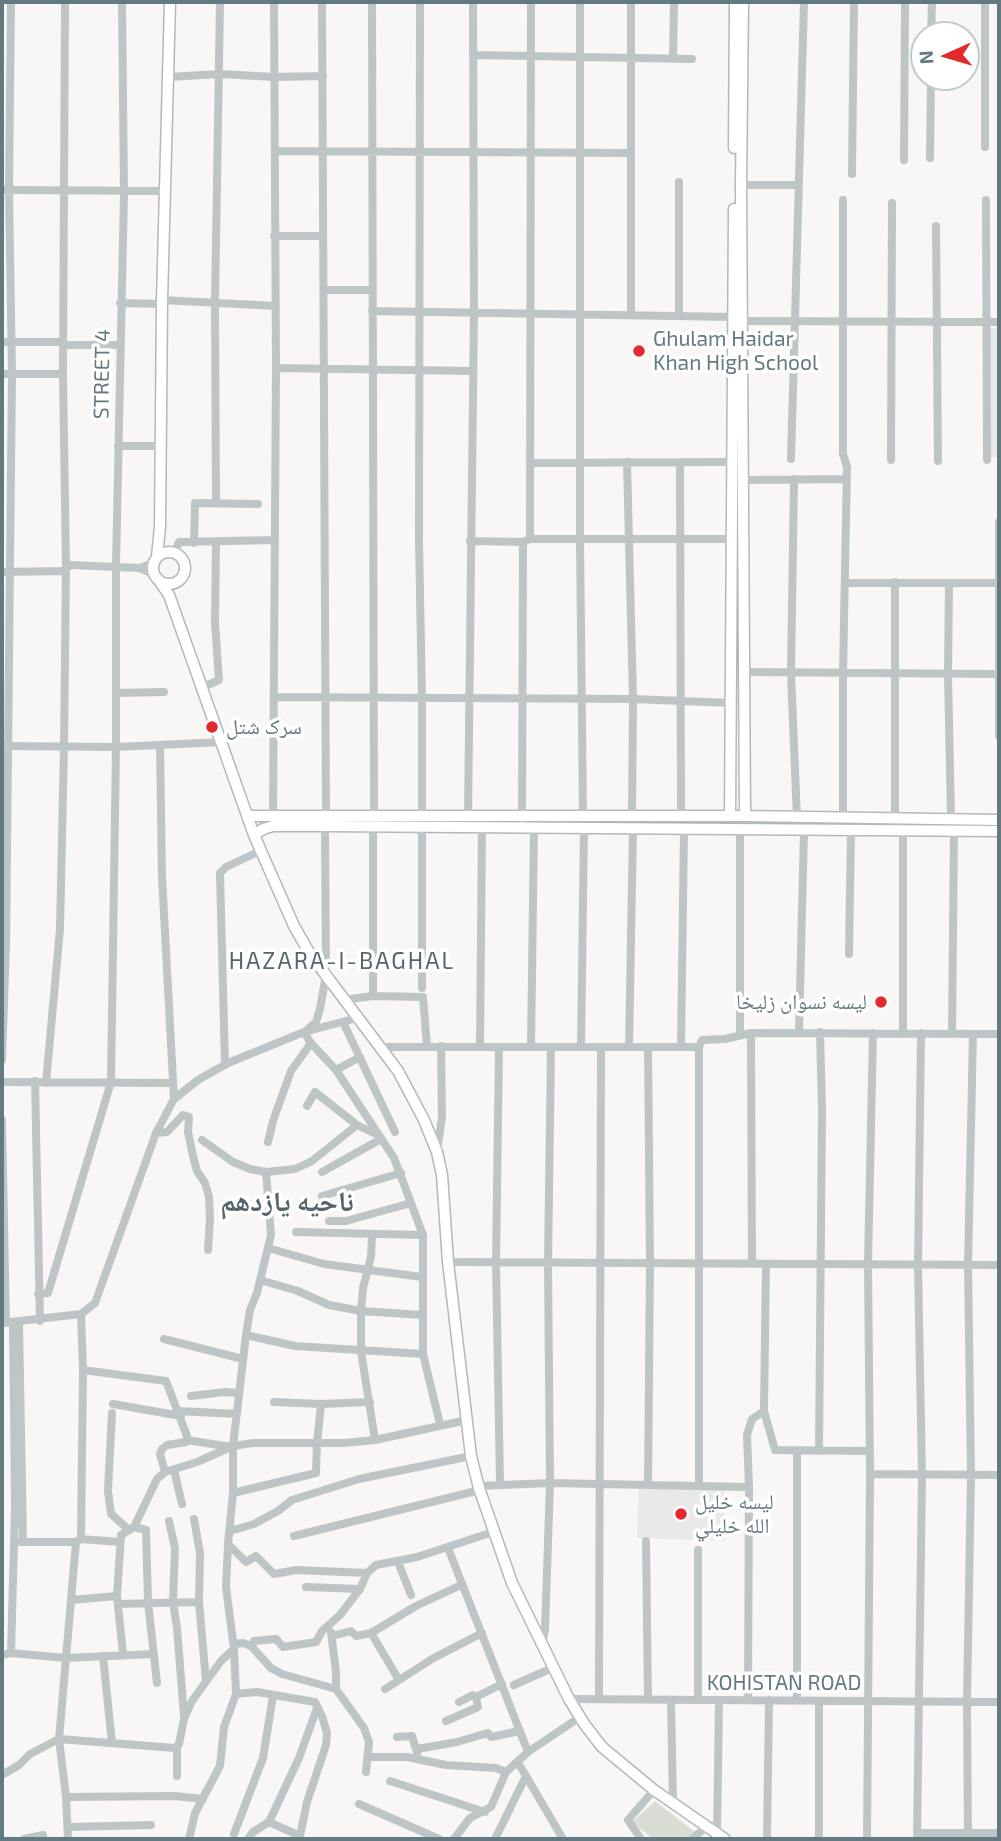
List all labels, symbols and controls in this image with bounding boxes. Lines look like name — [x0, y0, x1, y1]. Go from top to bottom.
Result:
north arrow — [910, 21, 980, 91]
text: N — [914, 50, 937, 65]
place label: Ghulam Haidar Khan High School — [653, 326, 818, 376]
street label: STREET 4 — [89, 329, 115, 419]
marker: Ghulam Haidar Khan High School — [631, 343, 647, 359]
place label: سرک شتل — [226, 714, 302, 740]
marker: سرک شتل — [204, 719, 220, 735]
district label: HAZARA-I-BAGHAL — [231, 947, 453, 975]
place label: لیسه نسوان زلیخا — [736, 989, 867, 1015]
marker: لیسه نسوان زلیخا — [873, 994, 889, 1010]
district label: ناحیه یازدهم — [220, 1185, 354, 1219]
place label: ليسه خليل الله خليلي — [695, 1489, 774, 1539]
marker: ليسه خليل الله خليلي — [673, 1506, 689, 1522]
street label: KOHISTAN ROAD — [707, 1670, 861, 1696]

